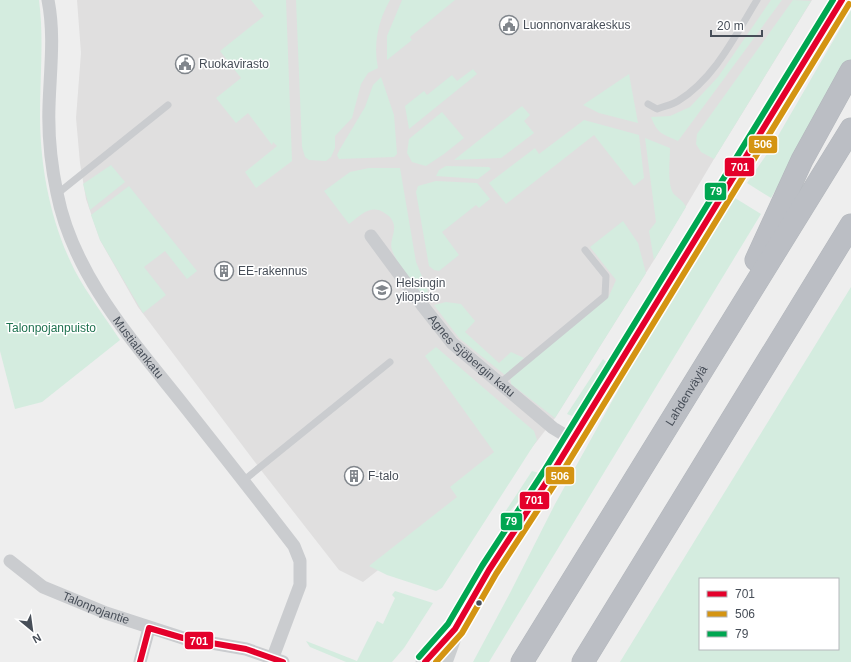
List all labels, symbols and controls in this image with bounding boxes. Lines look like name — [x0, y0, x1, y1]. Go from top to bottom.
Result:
scale bar — [711, 12, 762, 38]
public building icon: Luonnonvarakeskus — [498, 14, 520, 36]
place label: Luonnonvarakeskus — [523, 18, 630, 32]
text: 20 m — [717, 19, 744, 33]
public building icon: Ruokavirasto — [174, 53, 196, 75]
place label: Ruokavirasto — [199, 57, 269, 71]
line badge: 506 — [748, 135, 778, 154]
text: 506 — [754, 138, 772, 150]
line badge: 701 — [724, 157, 755, 177]
text: 701 — [731, 161, 749, 173]
line badge: 79 — [704, 182, 727, 201]
text: 79 — [710, 185, 722, 197]
building icon: EE-rakennus — [213, 260, 235, 282]
place label: EE-rakennus — [238, 264, 307, 278]
place label: Helsingin yliopisto — [396, 276, 445, 304]
school or university icon: Helsingin yliopisto — [371, 279, 393, 301]
street label: Agnes Sjöbergin katu — [425, 312, 518, 400]
street label: Mustialankatu — [110, 314, 166, 381]
park label: Talonpojanpuisto — [6, 321, 96, 335]
street label: Lahdenväylä — [663, 363, 710, 428]
building icon: F-talo — [343, 465, 365, 487]
line badge: 506 — [545, 466, 575, 485]
place label: F-talo — [368, 469, 399, 483]
text: 506 — [551, 470, 569, 482]
line badge: 701 — [519, 491, 550, 510]
text: 701 — [525, 494, 543, 506]
line badge: 79 — [500, 512, 523, 531]
text: 79 — [505, 515, 517, 527]
legend — [699, 578, 839, 650]
text: 701 — [735, 587, 755, 601]
street label: Talonpojantie — [60, 589, 132, 627]
unlabelled marker — [474, 598, 484, 608]
text: 506 — [735, 607, 755, 621]
north arrow — [12, 610, 52, 650]
text: 79 — [735, 627, 749, 641]
line badge: 701 — [184, 631, 214, 650]
text: N — [30, 632, 43, 646]
text: 701 — [190, 635, 208, 647]

